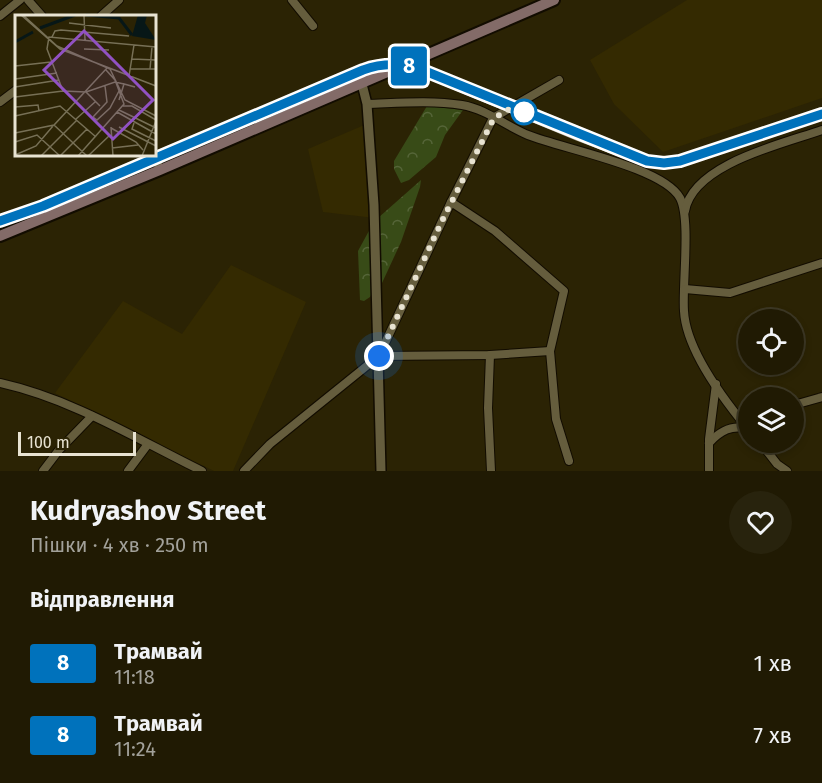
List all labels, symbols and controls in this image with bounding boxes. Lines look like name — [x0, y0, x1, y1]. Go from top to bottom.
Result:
inset map — [15, 15, 156, 156]
line badge: 8 — [390, 46, 428, 86]
text: 8 — [403, 53, 415, 79]
unlabelled marker — [511, 99, 537, 125]
map controls — [738, 309, 804, 453]
button: locate — [738, 309, 804, 375]
your location — [364, 341, 394, 371]
button: layers — [738, 387, 804, 453]
scale bar — [18, 429, 136, 456]
text: 100 m — [27, 433, 70, 452]
button: heart — [729, 491, 792, 554]
text: Kudryashov Street — [30, 494, 266, 527]
text: Пішки · 4 хв · 250 m — [30, 533, 209, 557]
text: Відправлення — [30, 586, 175, 613]
text: Трамвай — [114, 638, 203, 665]
text: 8 — [57, 650, 69, 676]
text: 1 хв — [754, 650, 792, 677]
text: 11:18 — [114, 665, 155, 689]
text: Трамвай — [114, 710, 203, 737]
text: 8 — [57, 722, 69, 748]
text: 7 хв — [753, 722, 792, 749]
text: 11:24 — [114, 737, 156, 761]

